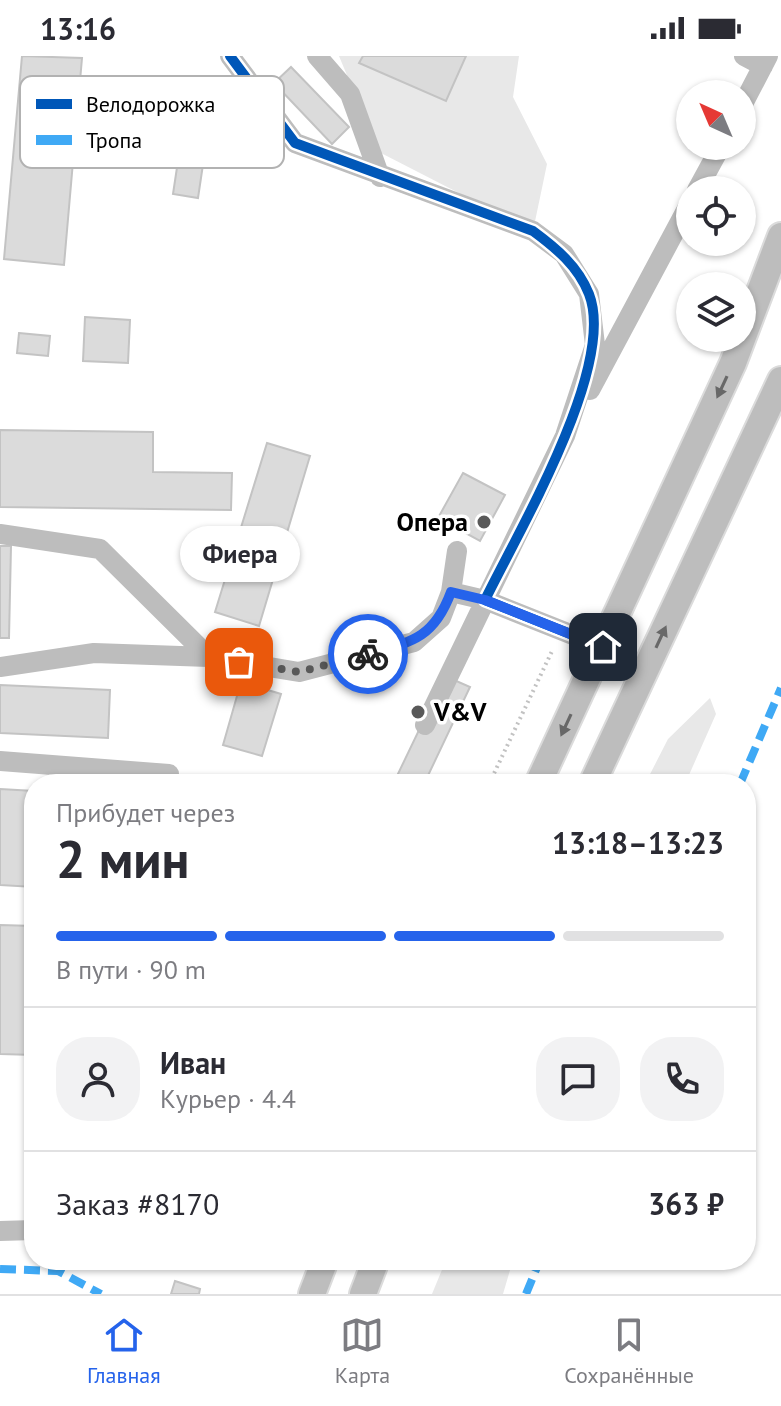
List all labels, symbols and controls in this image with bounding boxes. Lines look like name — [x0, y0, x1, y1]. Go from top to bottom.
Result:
text: 13:16 — [40, 9, 116, 48]
legend — [20, 76, 284, 168]
north arrow — [676, 80, 756, 160]
map controls — [676, 80, 756, 352]
text: Велодорожка — [86, 90, 215, 118]
text: Тропа — [86, 126, 142, 154]
button: locate — [676, 176, 756, 256]
button: layers — [676, 272, 756, 352]
one-way arrow — [715, 375, 728, 399]
place label: Опера — [397, 505, 468, 538]
marker: Опера — [475, 513, 493, 531]
callout: Фиера — [179, 526, 299, 582]
text: Фиера — [202, 537, 278, 570]
pin — [569, 613, 637, 681]
courier — [328, 614, 408, 694]
icon: home — [581, 625, 625, 669]
one-way arrow — [654, 626, 668, 649]
pin — [205, 628, 273, 696]
icon: bike — [346, 632, 390, 676]
icon: bag — [217, 640, 261, 684]
place label: V&V — [433, 695, 487, 728]
marker: V&V — [409, 703, 427, 721]
one-way arrow — [559, 713, 573, 737]
text: Прибудет через — [56, 796, 235, 829]
text: 13:18–13:23 — [552, 823, 724, 862]
text: 2 мин — [56, 825, 190, 892]
text: В пути · 90 m — [56, 953, 206, 986]
button: person — [56, 1037, 140, 1121]
button: chat — [536, 1037, 620, 1121]
button: phone — [640, 1037, 724, 1121]
text: Иван — [160, 1043, 226, 1082]
text: Курьер · 4.4 — [160, 1082, 296, 1115]
text: Заказ #8170 — [56, 1184, 219, 1223]
text: 363 ₽ — [648, 1184, 724, 1223]
tab: Главная — [87, 1313, 161, 1389]
tab: Карта — [335, 1313, 390, 1389]
tab: Сохранённые — [564, 1313, 694, 1389]

